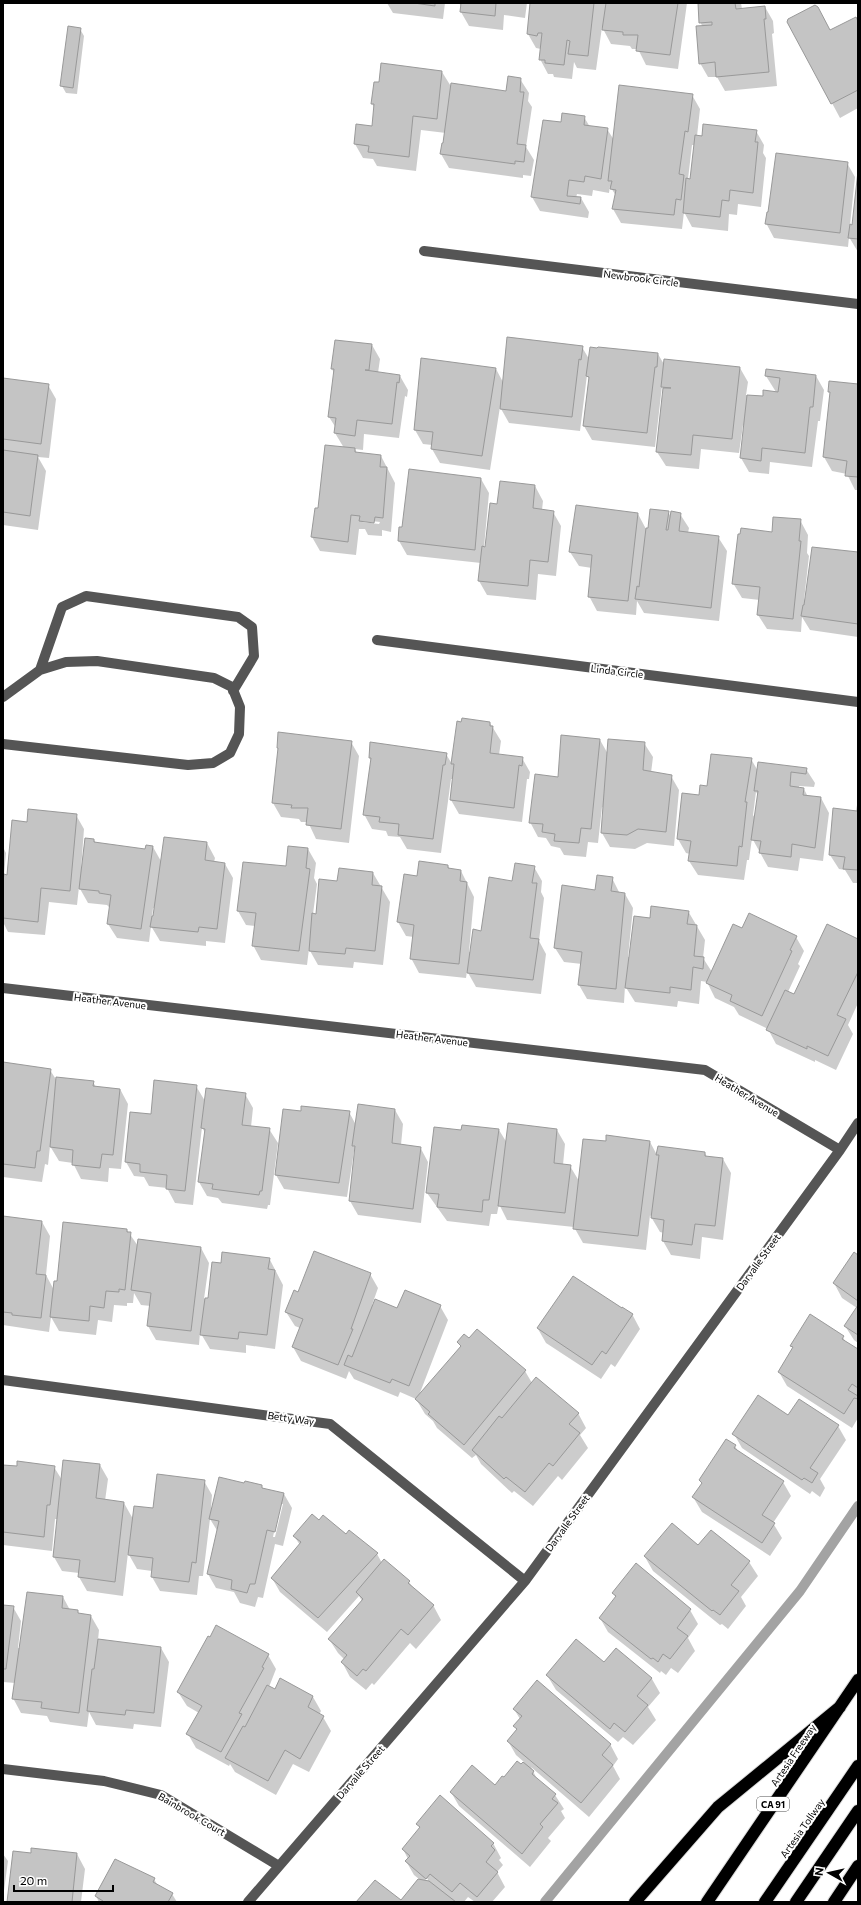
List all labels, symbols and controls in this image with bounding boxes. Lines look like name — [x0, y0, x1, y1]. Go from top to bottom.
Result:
street label: Newbrook Circle — [603, 267, 679, 289]
street label: Linda Circle — [590, 662, 644, 680]
street label: Heather Avenue — [73, 991, 147, 1011]
street label: Heather Avenue — [395, 1028, 469, 1048]
street label: Heather Avenue — [713, 1071, 781, 1119]
street label: Darvalle Street — [733, 1231, 783, 1293]
street label: Betty Way — [267, 1409, 315, 1427]
street label: Darvalle Street — [542, 1492, 592, 1554]
street label: Artesia Freeway — [768, 1722, 818, 1788]
street label: Darvalle Street — [333, 1743, 387, 1801]
street label: Bainbrook Court — [156, 1790, 228, 1838]
street label: Artesia Tollway — [777, 1796, 827, 1860]
road number: CA 91 — [757, 1797, 789, 1811]
north arrow — [809, 1853, 849, 1893]
scale bar — [14, 1867, 113, 1893]
text: N — [812, 1867, 826, 1877]
text: 20 m — [20, 1873, 47, 1887]

